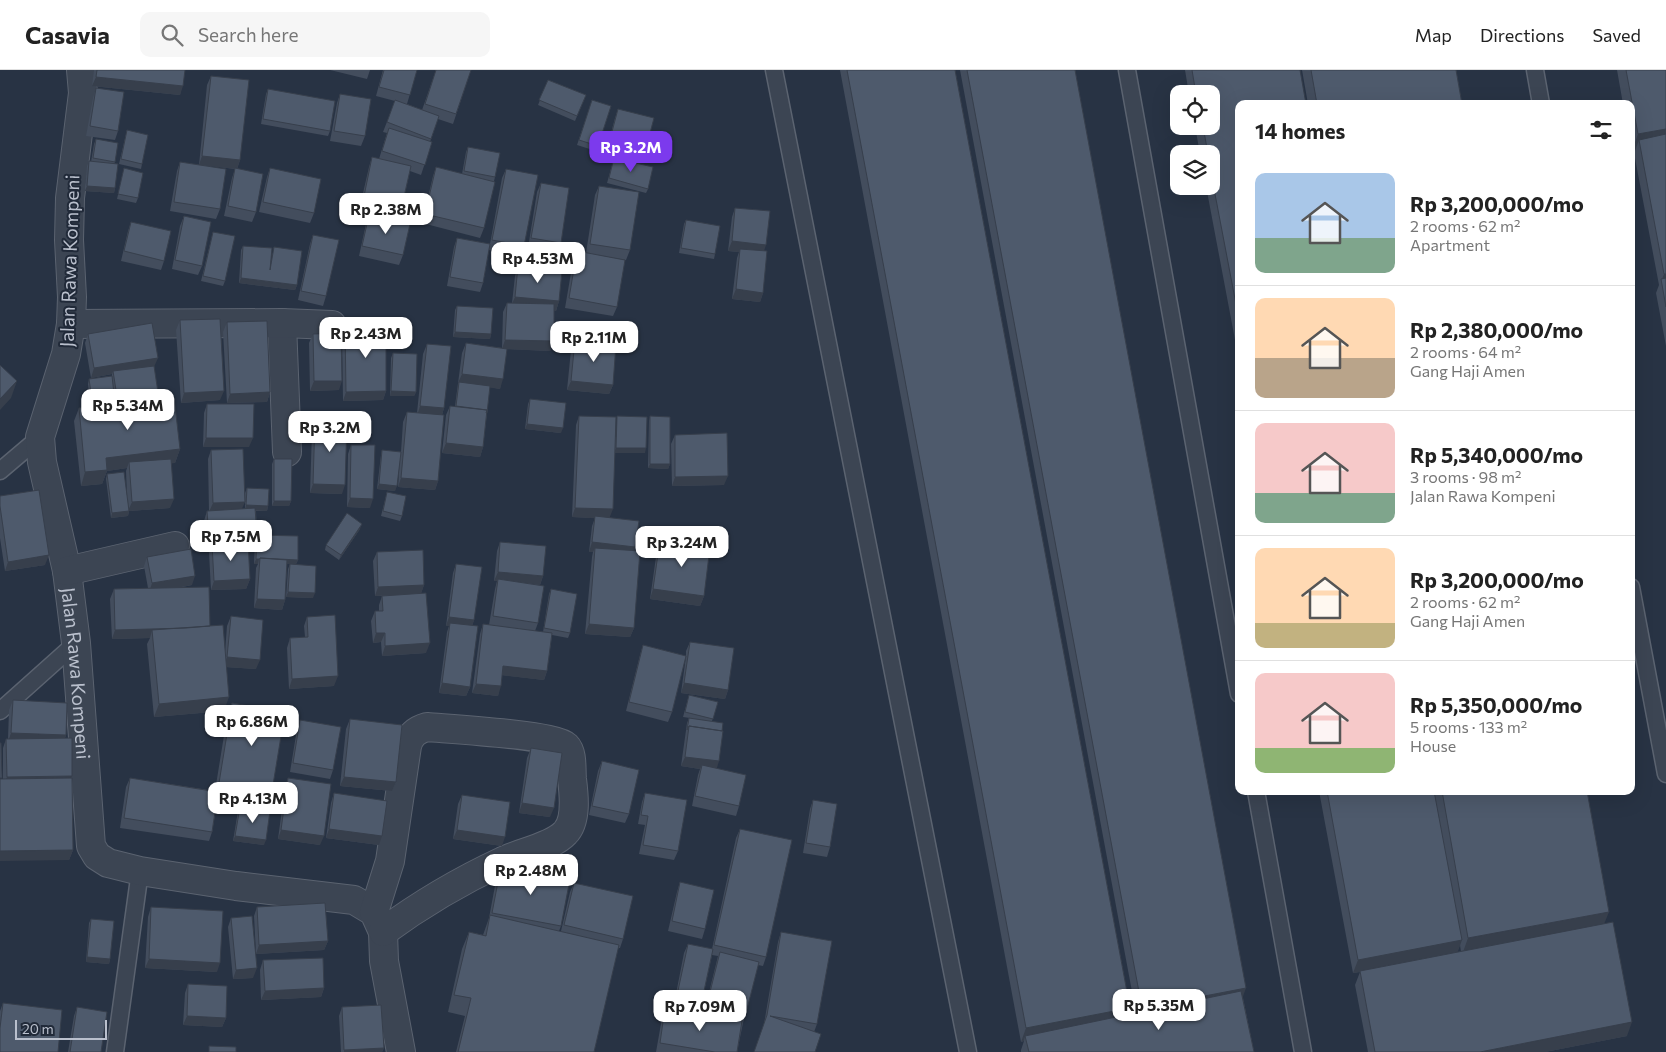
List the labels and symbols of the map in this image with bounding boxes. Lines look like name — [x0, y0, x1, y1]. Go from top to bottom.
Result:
pin: Rp 3.2M — [585, 131, 677, 173]
street label: Jalan Rawa Kompeni — [54, 174, 84, 348]
pin: Rp 2.38M — [334, 192, 438, 235]
pin: Rp 4.53M — [486, 242, 590, 284]
pin: Rp 2.43M — [314, 316, 418, 359]
pin: Rp 2.11M — [542, 320, 646, 363]
pin: Rp 5.34M — [76, 388, 180, 431]
pin: Rp 3.2M — [284, 410, 376, 453]
pin: Rp 7.5M — [185, 520, 277, 562]
pin: Rp 3.24M — [630, 526, 734, 568]
street label: Jalan Rawa Kompeni — [58, 586, 96, 760]
pin: Rp 6.86M — [200, 704, 304, 747]
pin: Rp 4.13M — [201, 782, 305, 824]
pin: Rp 2.48M — [479, 854, 583, 896]
pin: Rp 5.35M — [1107, 988, 1211, 1031]
pin: Rp 7.09M — [648, 990, 752, 1032]
scale bar — [15, 1017, 108, 1040]

